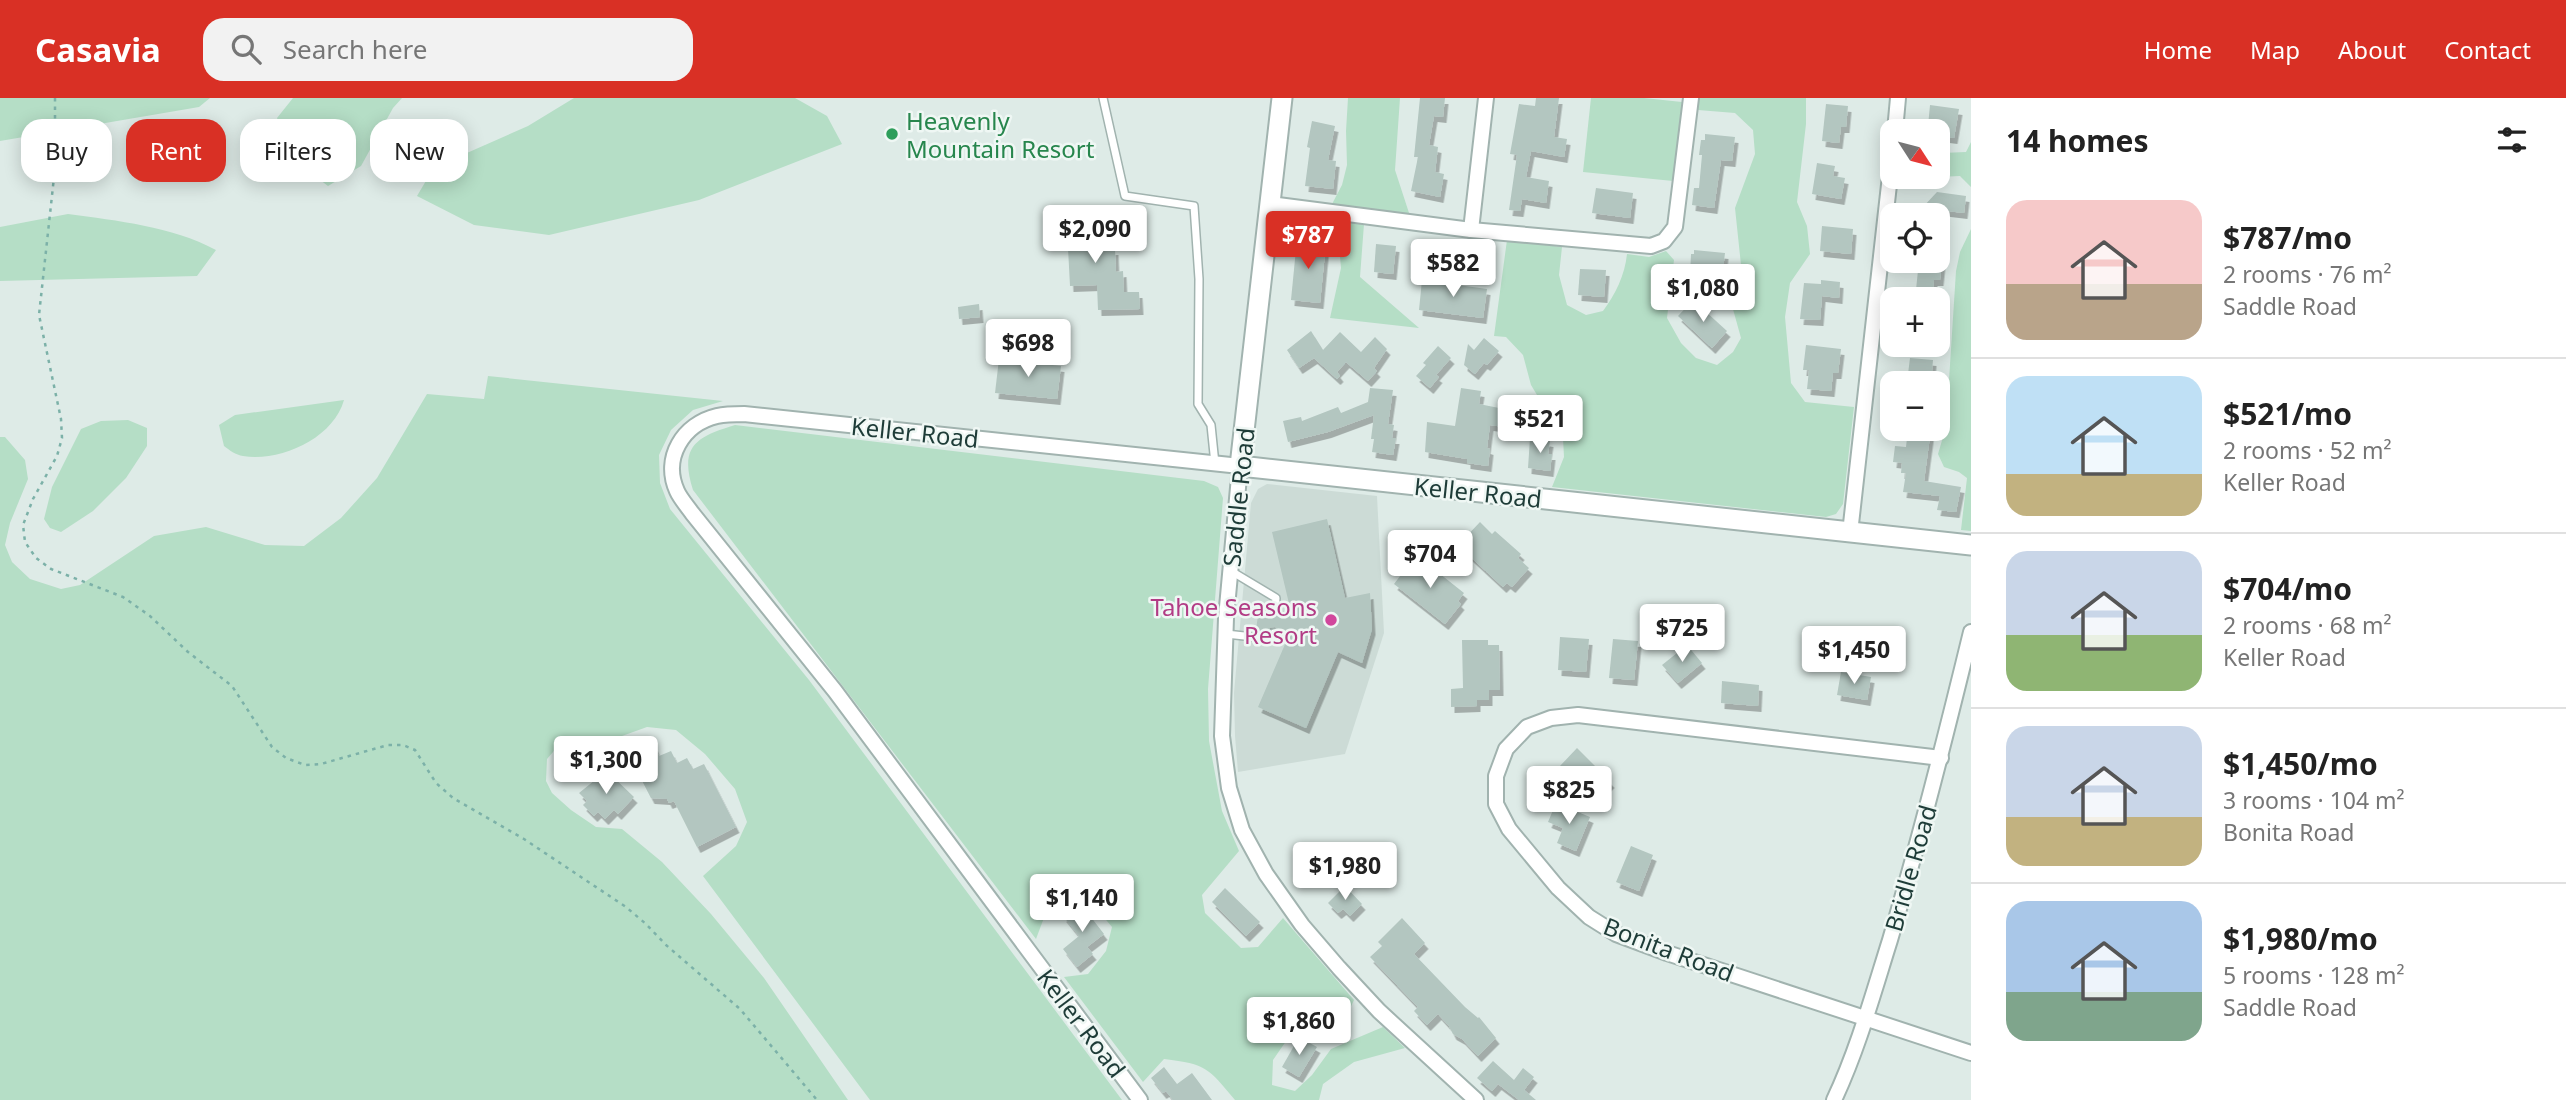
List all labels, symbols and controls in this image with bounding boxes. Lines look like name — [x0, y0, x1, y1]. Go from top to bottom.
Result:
search box — [203, 18, 693, 81]
text: Casavia — [35, 27, 161, 72]
icon: search — [227, 30, 265, 68]
text: Search here — [283, 31, 427, 67]
text: Home — [2144, 33, 2212, 66]
text: Map — [2250, 33, 2300, 66]
text: About — [2338, 33, 2406, 66]
text: Contact — [2444, 33, 2531, 66]
place label: Heavenly Mountain Resort — [906, 104, 1095, 165]
chip: Buy — [21, 119, 112, 182]
chip: Rent — [126, 119, 226, 182]
chip: Filters — [240, 119, 356, 182]
chip: New — [370, 119, 468, 182]
north arrow — [1880, 119, 1950, 189]
map controls — [1880, 119, 1950, 441]
text: 14 homes — [2006, 120, 2149, 161]
icon: filters — [2493, 121, 2531, 159]
marker: Heavenly Mountain Resort — [884, 126, 900, 142]
button: locate — [1880, 203, 1950, 273]
pin: $2,090 — [1038, 206, 1152, 265]
text: $2,090 — [1059, 212, 1131, 244]
pin: $787 — [1267, 212, 1349, 271]
text: $787/mo — [2223, 217, 2352, 258]
text: $787 — [1282, 218, 1334, 250]
icon: home — [2062, 228, 2146, 312]
pin: $582 — [1412, 240, 1494, 299]
text: $582 — [1427, 246, 1479, 278]
text: 2 rooms · 76 m² — [2223, 258, 2392, 290]
pin: $1,080 — [1646, 264, 1760, 324]
text: $1,080 — [1667, 271, 1739, 303]
button: + — [1880, 287, 1950, 357]
text: Saddle Road — [2223, 290, 2357, 322]
pin: $698 — [987, 320, 1069, 379]
text: $698 — [1002, 326, 1054, 358]
button: − — [1880, 371, 1950, 441]
text: $521/mo — [2223, 393, 2352, 434]
pin: $521 — [1499, 396, 1581, 455]
text: $521 — [1514, 402, 1566, 434]
icon: home — [2062, 404, 2146, 488]
street label: Keller Road — [850, 409, 980, 455]
street label: Saddle Road — [1214, 426, 1262, 568]
text: 2 rooms · 52 m² — [2223, 434, 2392, 466]
text: Keller Road — [2223, 466, 2346, 498]
street label: Keller Road — [1413, 469, 1543, 515]
pin: $704 — [1389, 531, 1471, 590]
text: $704 — [1404, 537, 1456, 569]
text: $704/mo — [2223, 568, 2352, 609]
icon: home — [2062, 579, 2146, 663]
place label: Tahoe Seasons Resort — [1150, 590, 1317, 651]
pin: $725 — [1641, 604, 1723, 664]
text: 2 rooms · 68 m² — [2223, 609, 2392, 641]
text: $725 — [1656, 611, 1708, 643]
marker: Tahoe Seasons Resort — [1323, 612, 1339, 628]
pin: $1,450 — [1797, 626, 1911, 686]
text: $1,450 — [1818, 633, 1890, 665]
text: Keller Road — [2223, 641, 2346, 673]
pin: $1,300 — [549, 736, 663, 796]
text: $1,300 — [570, 743, 642, 775]
text: $1,450/mo — [2223, 743, 2378, 784]
icon: home — [2062, 754, 2146, 838]
pin: $825 — [1528, 766, 1610, 826]
text: $825 — [1543, 773, 1595, 805]
text: 3 rooms · 104 m² — [2223, 784, 2405, 816]
street label: Bridle Road — [1876, 801, 1944, 935]
text: Bonita Road — [2223, 816, 2354, 848]
pin: $1,980 — [1288, 842, 1402, 902]
text: $1,980 — [1309, 849, 1381, 881]
pin: $1,140 — [1025, 874, 1139, 934]
text: $1,140 — [1046, 881, 1118, 913]
street label: Bonita Road — [1599, 909, 1739, 989]
text: $1,980/mo — [2223, 918, 2378, 959]
icon: home — [2062, 929, 2146, 1013]
text: 5 rooms · 128 m² — [2223, 959, 2405, 991]
street label: Keller Road — [1030, 962, 1134, 1084]
text: Saddle Road — [2223, 991, 2357, 1023]
pin: $1,860 — [1242, 998, 1356, 1057]
text: $1,860 — [1263, 1004, 1335, 1036]

